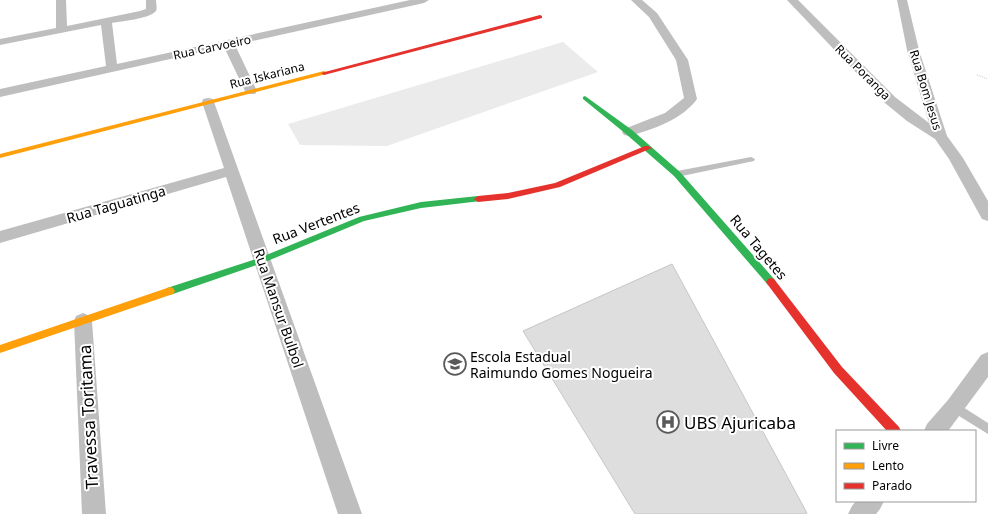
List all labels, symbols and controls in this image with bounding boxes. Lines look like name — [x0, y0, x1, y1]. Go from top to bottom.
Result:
street label: Rua Carvoeiro — [171, 30, 253, 64]
street label: Rua Poranga — [831, 40, 895, 104]
street label: Rua Bom Jesus — [906, 48, 946, 132]
street label: Rua Iskariana — [228, 57, 306, 93]
street label: Rua Taguatinga — [64, 181, 168, 227]
street label: Rua Vertentes — [270, 198, 363, 248]
street label: Rua Tagetes — [726, 210, 792, 284]
street label: Rua Mansur Bulbol — [250, 246, 308, 370]
street label: Travessa Toritama — [73, 344, 103, 490]
place label: Escola Estadual Raimundo Gomes Nogueira — [470, 347, 653, 382]
school or university icon: Escola Estadual Raimundo Gomes Nogueira — [442, 351, 468, 377]
hospital icon: UBS Ajuricaba — [655, 409, 681, 435]
place label: UBS Ajuricaba — [684, 411, 796, 434]
legend — [836, 430, 976, 502]
text: Livre — [872, 437, 899, 454]
text: Lento — [872, 457, 904, 474]
text: Parado — [872, 477, 912, 494]

